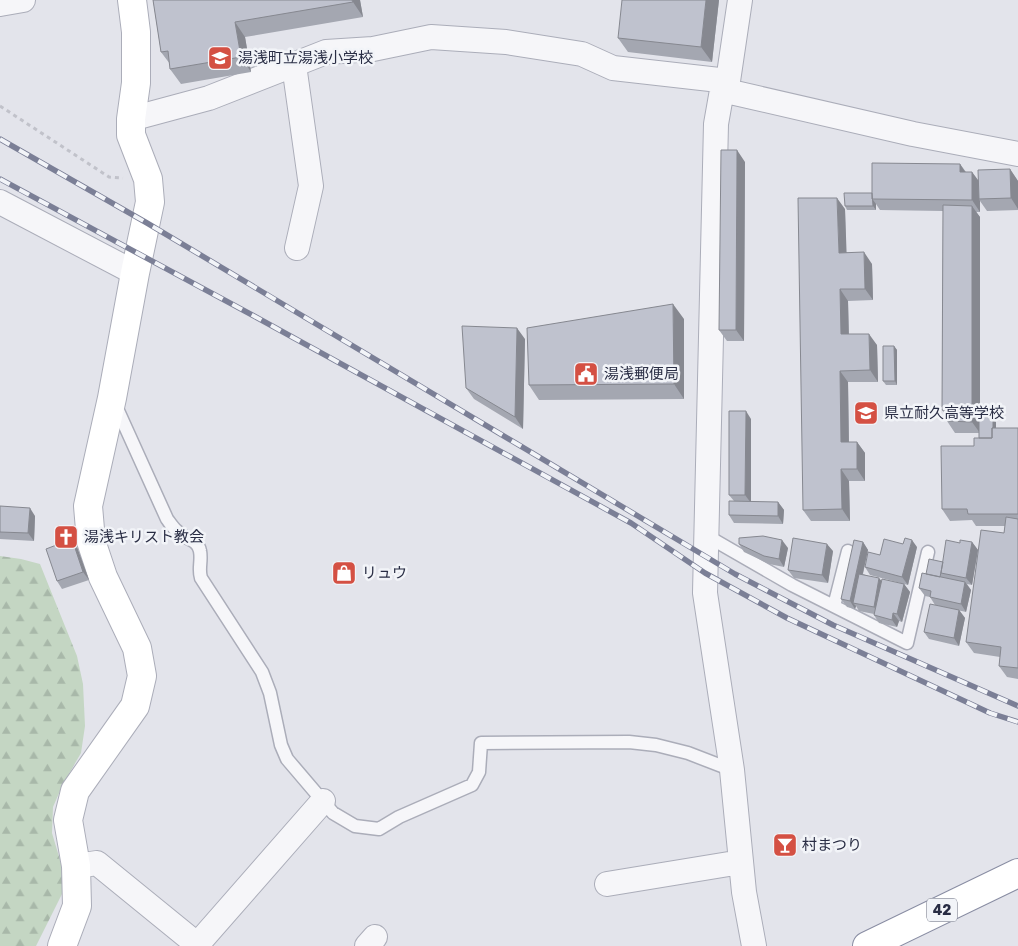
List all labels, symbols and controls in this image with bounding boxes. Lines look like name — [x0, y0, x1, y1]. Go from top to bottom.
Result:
school or university icon: 湯浅町立湯浅小学校 — [207, 45, 233, 71]
place label: 湯浅町立湯浅小学校 — [238, 49, 373, 67]
public building icon: 湯浅郵便局 — [573, 361, 599, 387]
place label: 湯浅郵便局 — [604, 365, 679, 383]
school or university icon: 県立耐久高等学校 — [853, 400, 879, 426]
place label: 県立耐久高等学校 — [884, 404, 1004, 422]
church icon: 湯浅キリスト教会 — [53, 524, 79, 550]
place label: 湯浅キリスト教会 — [84, 528, 204, 546]
shop icon: リュウ — [331, 560, 357, 586]
place label: リュウ — [362, 564, 407, 582]
bar icon: 村まつり — [772, 832, 798, 858]
place label: 村まつり — [802, 836, 862, 854]
road number: 42 — [927, 898, 957, 922]

